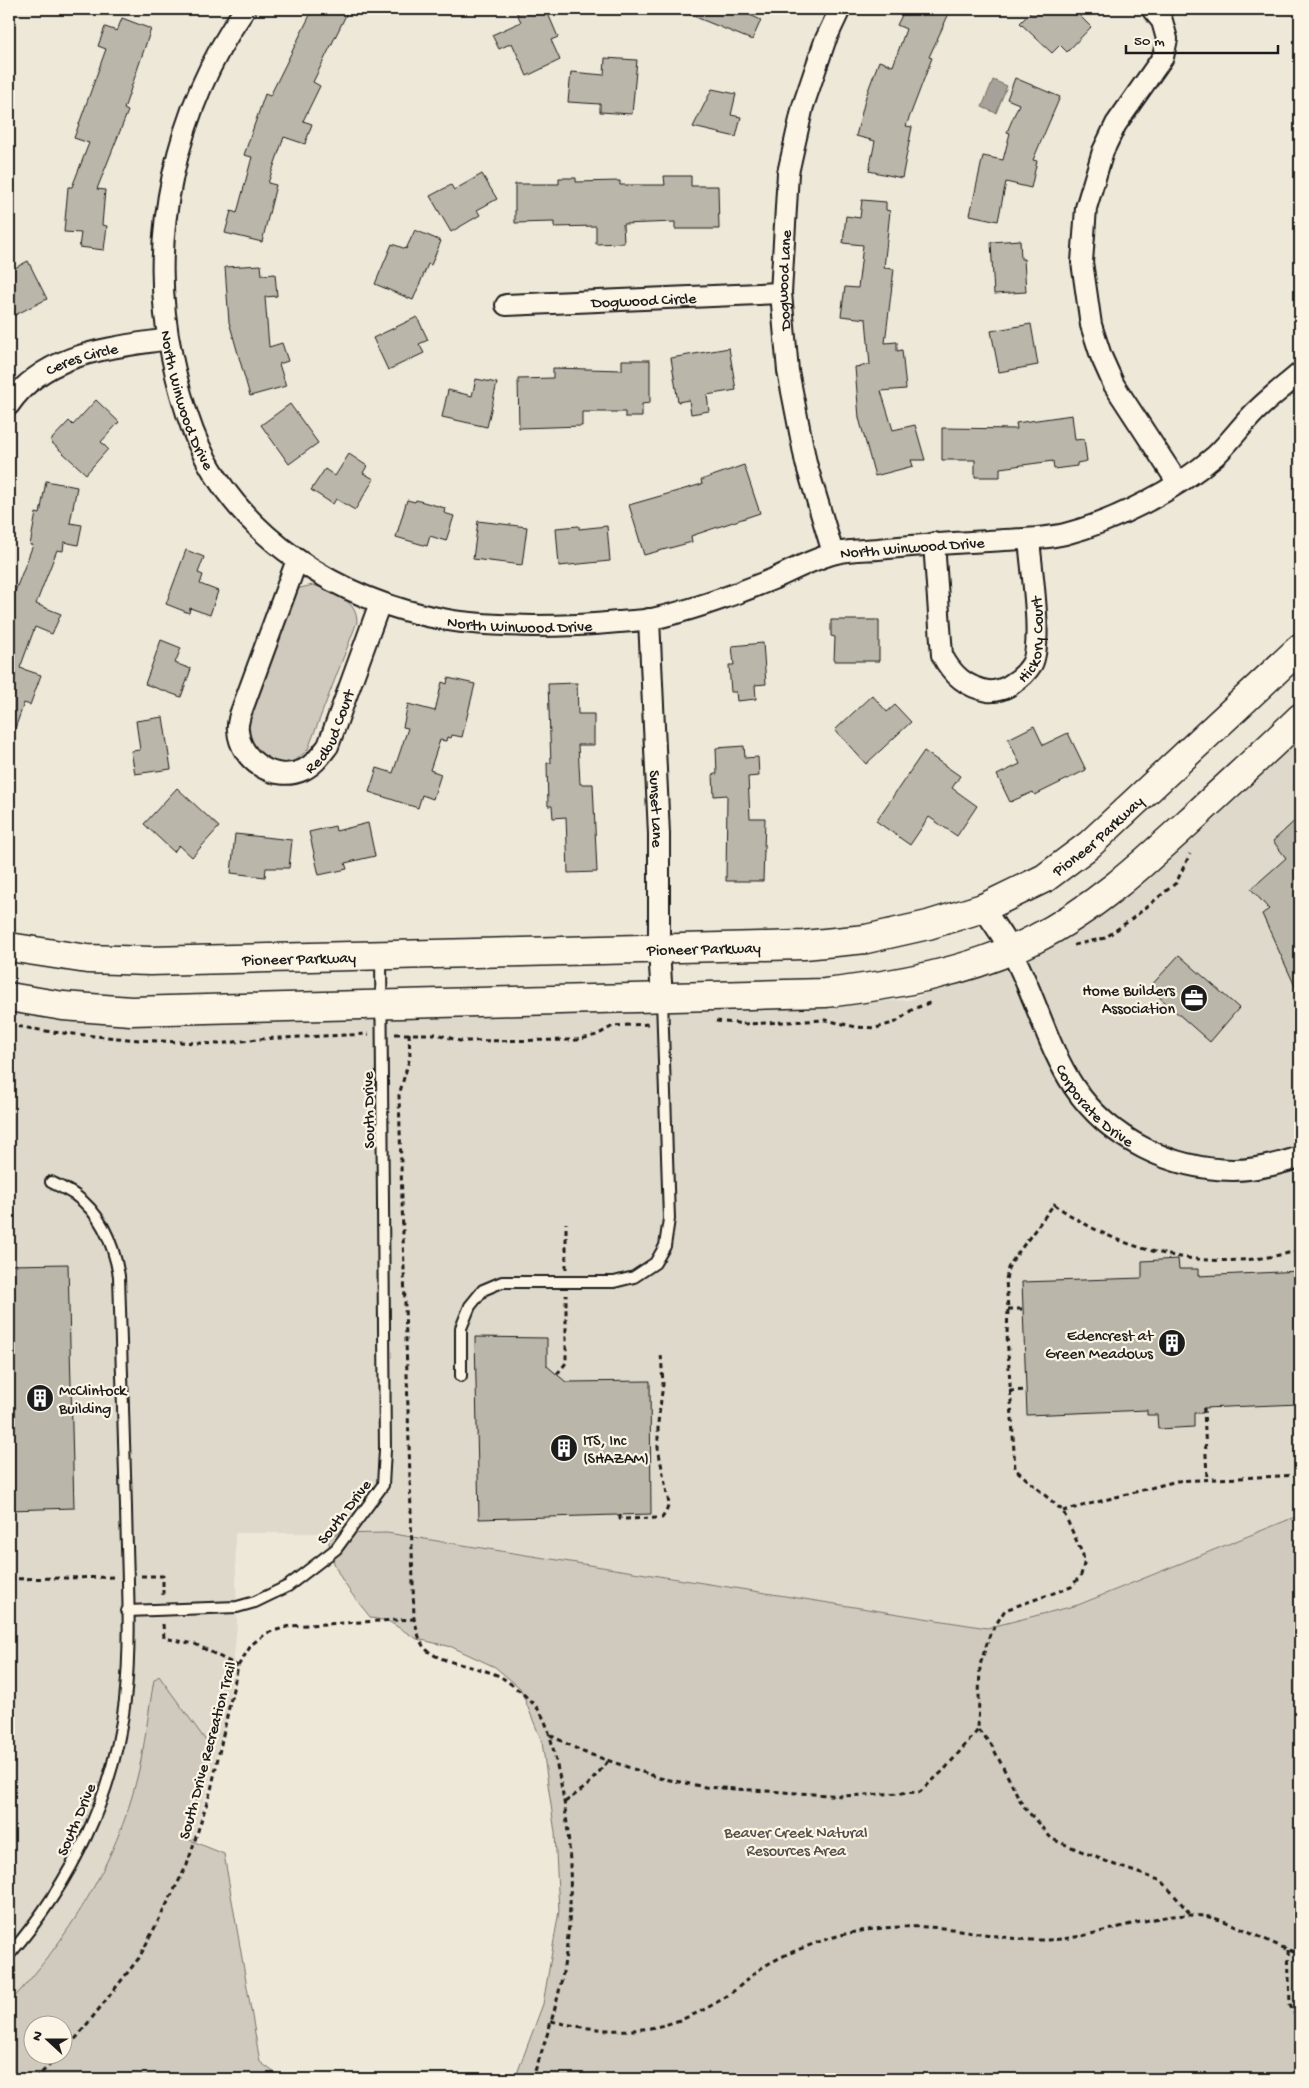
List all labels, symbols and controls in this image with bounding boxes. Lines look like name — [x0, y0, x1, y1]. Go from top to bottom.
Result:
scale bar — [1126, 22, 1279, 54]
text: 50 m — [1134, 33, 1165, 51]
street label: Dogwood Lane — [775, 229, 798, 332]
street label: Dogwood Circle — [590, 291, 698, 314]
street label: North Winwood Drive — [154, 329, 217, 475]
street label: Ceres Circle — [43, 341, 121, 382]
street label: North Winwood Drive — [839, 535, 986, 565]
street label: Hickory Court — [1015, 594, 1050, 688]
street label: North Winwood Drive — [445, 614, 594, 639]
street label: Redbud Court — [302, 686, 361, 779]
street label: Sunset Lane — [643, 770, 665, 848]
street label: Pioneer Parkway — [1049, 793, 1149, 883]
street label: Pioneer Parkway — [646, 940, 761, 962]
street label: Pioneer Parkway — [241, 950, 356, 972]
place label: Home Builders Association — [1082, 983, 1176, 1020]
office icon: Home Builders Association — [1179, 983, 1209, 1013]
street label: Corporate Drive — [1049, 1062, 1137, 1153]
street label: South Drive — [360, 1071, 381, 1149]
place label: Edencrest at Green Meadows — [1045, 1328, 1154, 1365]
building icon: Edencrest at Green Meadows — [1157, 1328, 1187, 1358]
building icon: McClintock Building — [25, 1383, 55, 1413]
place label: McClintock Building — [58, 1383, 128, 1420]
building icon: ITS, Inc (SHAZAM) — [549, 1433, 579, 1463]
place label: ITS, Inc (SHAZAM) — [583, 1433, 649, 1470]
street label: South Drive — [315, 1476, 377, 1549]
street label: South Drive Recreation Trail — [177, 1660, 242, 1842]
street label: South Drive — [54, 1781, 102, 1860]
park label: Beaver Creek Natural Resources Area — [723, 1825, 868, 1862]
north arrow — [22, 2016, 72, 2066]
text: N — [29, 2029, 48, 2044]

